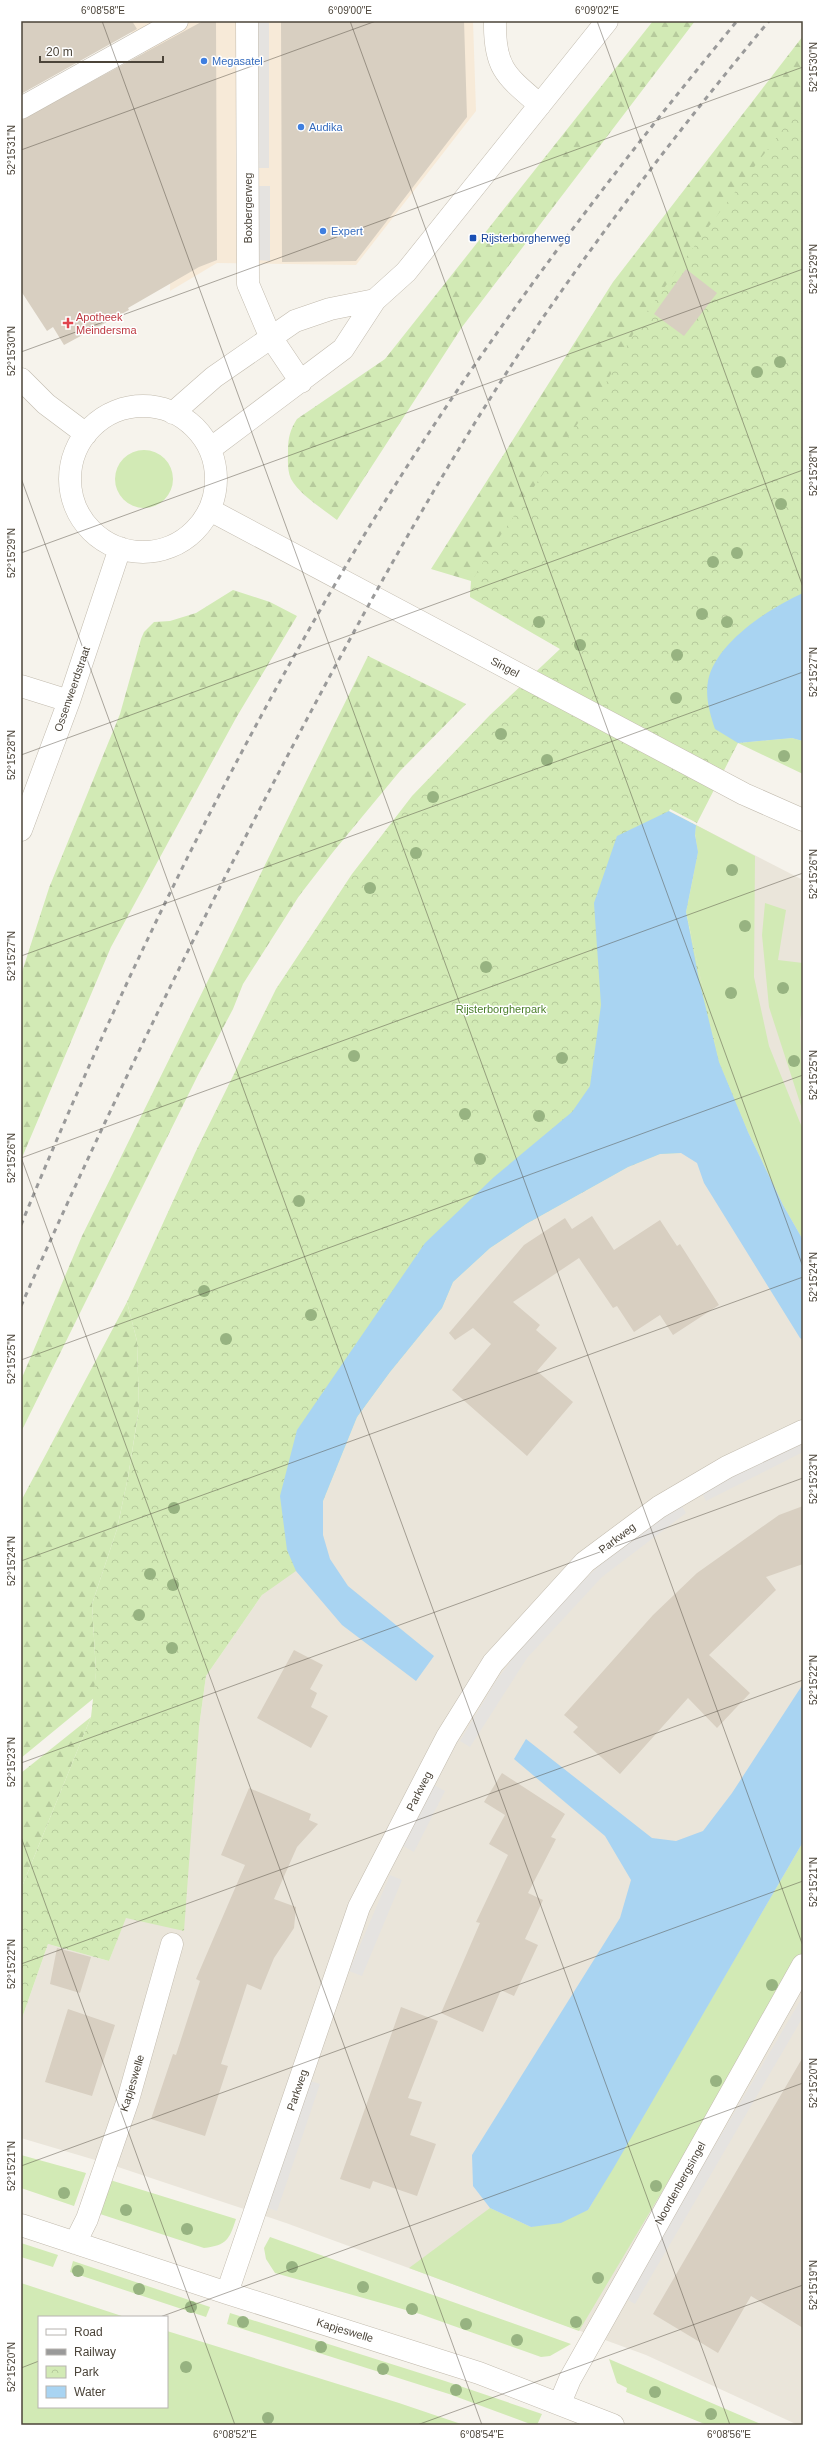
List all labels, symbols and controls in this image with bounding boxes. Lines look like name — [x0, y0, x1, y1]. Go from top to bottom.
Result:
text: 6°08'58"E — [81, 5, 125, 16]
text: 6°09'00"E — [328, 5, 372, 16]
text: 6°09'02"E — [575, 5, 619, 16]
scale bar — [40, 38, 163, 64]
text: 52°15'30"N — [808, 42, 819, 92]
text: 20 m — [46, 45, 73, 59]
place label: Megasatel — [212, 55, 263, 67]
marker: Megasatel — [199, 56, 209, 66]
place label: Audika — [309, 121, 344, 133]
marker: Audika — [296, 122, 306, 132]
text: 52°15'31"N — [6, 125, 17, 175]
street label: Boxbergerweg — [242, 173, 254, 243]
place label: Expert — [331, 225, 363, 237]
marker: Expert — [318, 226, 328, 236]
place label: Rijsterborgherweg — [481, 232, 570, 244]
marker: Rijsterborgherweg — [468, 233, 478, 243]
text: 52°15'29"N — [808, 244, 819, 294]
place label: Apotheek Meindersma — [76, 311, 137, 336]
marker: Apotheek Meindersma — [63, 318, 73, 328]
text: 52°15'30"N — [6, 326, 17, 376]
text: 52°15'28"N — [808, 446, 819, 496]
text: 52°15'29"N — [6, 528, 17, 578]
street label: Ossenweerdstraat — [52, 645, 92, 733]
text: 52°15'27"N — [808, 647, 819, 697]
street label: Singel — [489, 655, 521, 679]
text: 52°15'28"N — [6, 730, 17, 780]
text: 52°15'26"N — [808, 849, 819, 899]
text: 52°15'27"N — [6, 931, 17, 981]
park label: Rijsterborgherpark — [456, 1003, 547, 1015]
text: 52°15'25"N — [808, 1050, 819, 1100]
text: 52°15'26"N — [6, 1133, 17, 1183]
text: 52°15'24"N — [808, 1252, 819, 1302]
text: 52°15'25"N — [6, 1334, 17, 1384]
text: 52°15'23"N — [808, 1454, 819, 1504]
street label: Parkweg — [596, 1520, 638, 1556]
text: 52°15'24"N — [6, 1536, 17, 1586]
text: 52°15'22"N — [808, 1655, 819, 1705]
text: 52°15'23"N — [6, 1737, 17, 1787]
street label: Parkweg — [404, 1769, 434, 1813]
text: 52°15'21"N — [808, 1857, 819, 1907]
text: 52°15'22"N — [6, 1939, 17, 1989]
street label: Kapjeswelle — [118, 2053, 146, 2113]
text: 52°15'20"N — [808, 2058, 819, 2108]
street label: Parkweg — [284, 2068, 310, 2112]
street label: Noordenbergsingel — [652, 2139, 708, 2227]
text: 52°15'21"N — [6, 2141, 17, 2191]
text: 52°15'19"N — [808, 2260, 819, 2310]
legend — [38, 2316, 168, 2408]
street label: Kapjeswelle — [315, 2316, 375, 2344]
text: Road — [74, 2325, 103, 2339]
text: 52°15'20"N — [6, 2342, 17, 2392]
text: Railway — [74, 2345, 116, 2359]
text: Park — [74, 2365, 100, 2379]
text: Water — [74, 2385, 106, 2399]
text: 6°08'52"E — [213, 2429, 257, 2440]
text: 6°08'54"E — [460, 2429, 504, 2440]
text: 6°08'56"E — [707, 2429, 751, 2440]

